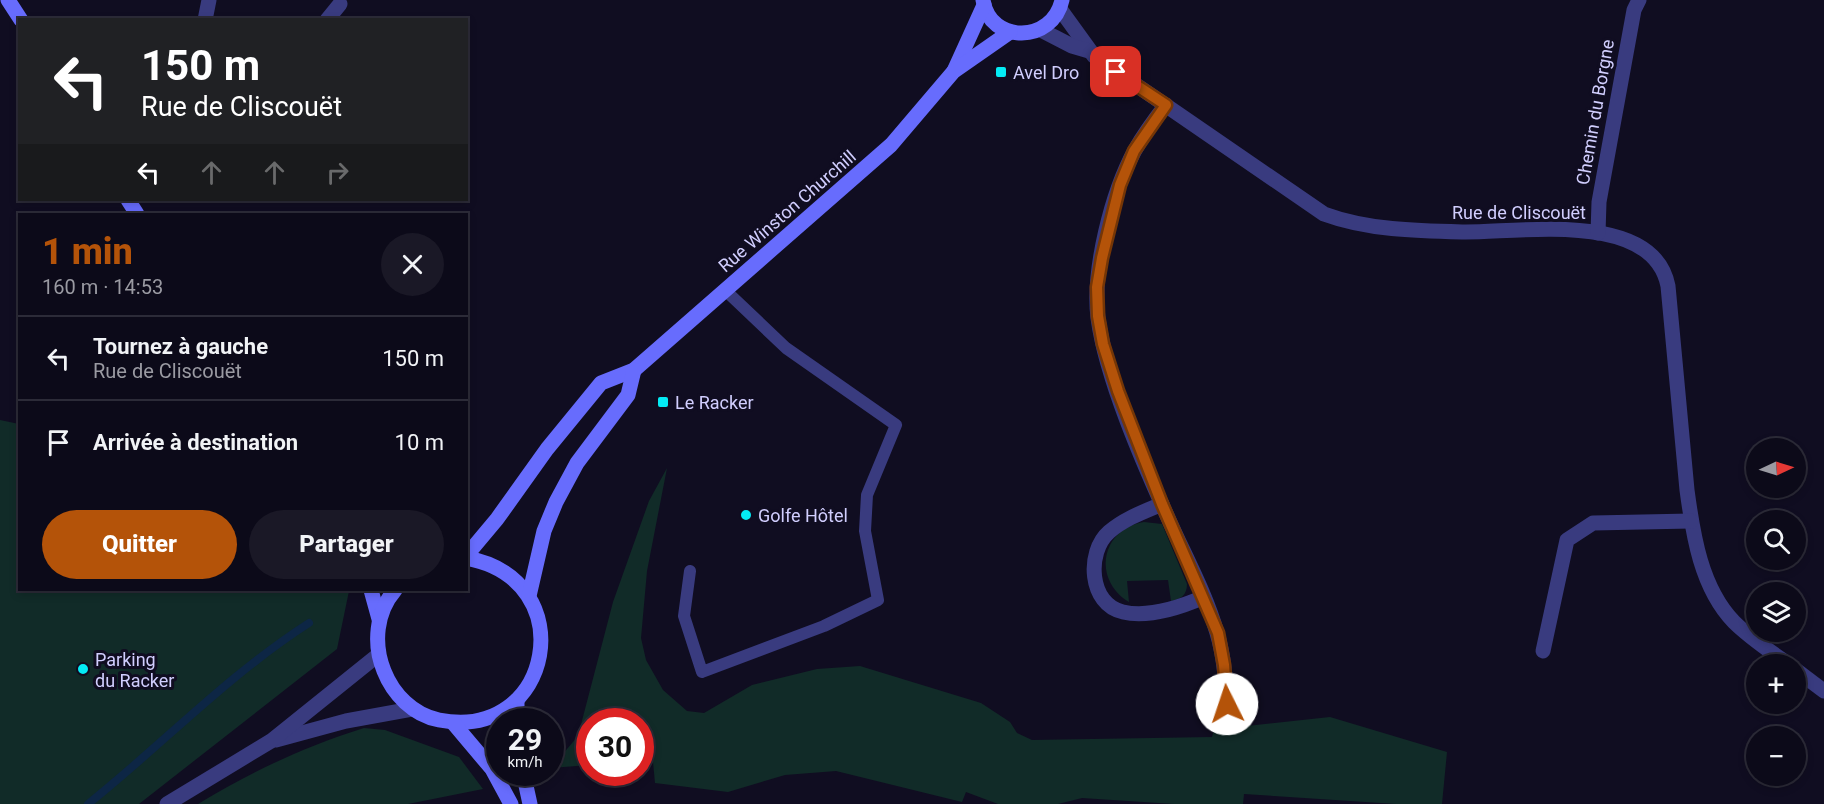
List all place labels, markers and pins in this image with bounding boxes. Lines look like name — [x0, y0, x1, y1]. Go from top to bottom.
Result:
pin — [1090, 46, 1141, 97]
place label: Avel Dro — [1013, 62, 1079, 83]
marker: Avel Dro — [994, 65, 1008, 79]
place label: Le Racker — [675, 392, 754, 413]
marker: Le Racker — [656, 395, 670, 409]
place label: Golfe Hôtel — [758, 505, 848, 526]
marker: Golfe Hôtel — [739, 508, 753, 522]
place label: Parking du Racker — [95, 649, 174, 691]
marker: Parking du Racker — [76, 662, 90, 676]

